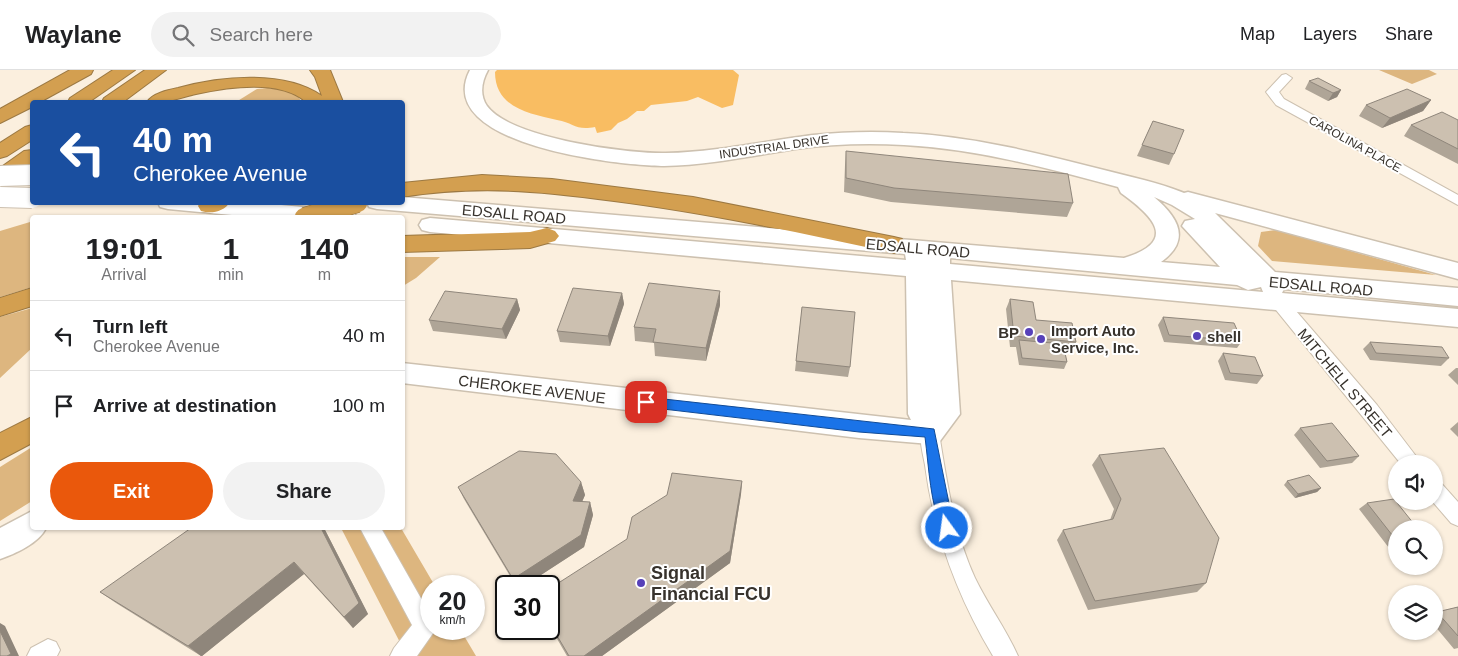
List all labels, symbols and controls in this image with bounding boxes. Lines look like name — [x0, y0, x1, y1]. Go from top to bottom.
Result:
search box — [151, 12, 501, 57]
text: Waylane — [25, 21, 121, 48]
icon: search — [169, 21, 197, 49]
text: Search here — [209, 24, 313, 45]
text: Map — [1240, 24, 1275, 44]
text: Layers — [1303, 24, 1357, 44]
text: Share — [1385, 24, 1433, 44]
street label: CAROLINA PLACE — [1306, 113, 1404, 175]
icon: left — [50, 120, 115, 185]
text: 40 m — [133, 120, 213, 159]
street label: INDUSTRIAL DRIVE — [718, 132, 830, 162]
text: Cherokee Avenue — [133, 161, 308, 186]
street label: EDSALL ROAD — [461, 201, 567, 227]
text: 19:01 — [86, 232, 162, 265]
text: 1 — [222, 232, 239, 265]
text: 140 — [299, 232, 349, 265]
street label: EDSALL ROAD — [865, 235, 971, 261]
text: Arrival — [101, 266, 147, 283]
text: min — [218, 266, 244, 283]
text: m — [318, 266, 331, 283]
street label: EDSALL ROAD — [1268, 273, 1374, 299]
text: Turn left — [93, 316, 168, 337]
icon: left — [50, 322, 78, 350]
place label: Import Auto Service, Inc. — [1051, 322, 1139, 356]
place label: BP — [998, 324, 1019, 341]
text: 40 m — [343, 325, 385, 346]
street label: MITCHELL STREET — [1294, 325, 1396, 441]
marker: BP — [1023, 326, 1035, 338]
place label: shell — [1207, 328, 1241, 345]
marker: shell — [1191, 330, 1203, 342]
marker: Import Auto Service, Inc. — [1035, 333, 1047, 345]
text: Cherokee Avenue — [93, 338, 220, 355]
street label: CHEROKEE AVENUE — [457, 372, 607, 406]
pin — [625, 381, 667, 423]
icon: arrive — [632, 388, 660, 416]
icon: arrive — [50, 392, 78, 420]
text: Arrive at destination — [93, 395, 277, 416]
text: 100 m — [332, 395, 385, 416]
map controls — [1388, 455, 1443, 640]
button: sound — [1388, 455, 1443, 510]
button: Exit — [50, 462, 213, 520]
button: Share — [223, 462, 385, 520]
position arrow — [920, 501, 972, 553]
button: search — [1388, 520, 1443, 575]
place label: Signal Financial FCU — [651, 563, 771, 604]
speed limit sign: 30 — [495, 575, 560, 640]
marker: Signal Financial FCU — [635, 577, 647, 589]
button: layers — [1388, 585, 1443, 640]
text: 20 — [439, 587, 466, 615]
text: km/h — [439, 613, 466, 627]

